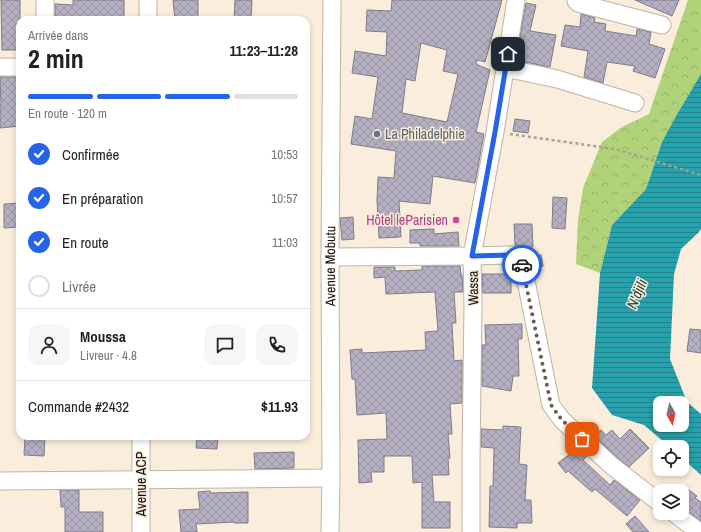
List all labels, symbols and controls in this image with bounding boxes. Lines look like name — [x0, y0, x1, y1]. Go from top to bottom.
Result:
text: Arrivée dans — [28, 27, 88, 44]
pin — [491, 37, 525, 71]
text: 11:23–11:28 — [230, 40, 298, 61]
text: 2 min — [28, 41, 84, 76]
icon: home — [497, 43, 519, 65]
text: En route · 120 m — [28, 105, 107, 122]
place label: La Philadelphie — [385, 125, 465, 143]
marker: La Philadelphie — [372, 129, 382, 139]
icon: check — [28, 143, 50, 165]
text: Confirmée — [62, 144, 119, 165]
text: 10:53 — [271, 146, 298, 163]
icon: check — [28, 187, 50, 209]
text: En préparation — [62, 188, 143, 209]
text: 10:57 — [271, 190, 298, 207]
place label: Hôtel leParisien — [366, 211, 448, 229]
marker: Hôtel leParisien — [451, 215, 461, 225]
street label: Avenue Mobutu — [321, 226, 339, 307]
icon: check — [28, 231, 50, 253]
text: En route — [62, 232, 109, 253]
text: 11:03 — [272, 234, 298, 251]
courier — [502, 245, 542, 285]
icon: car — [511, 254, 533, 276]
street label: Wassa — [464, 270, 482, 305]
water label: N'djili — [621, 275, 652, 312]
text: Livrée — [62, 276, 96, 297]
button: person — [28, 324, 70, 366]
button: chat — [204, 324, 246, 366]
button: phone — [256, 324, 298, 366]
text: Moussa — [80, 326, 126, 347]
text: Livreur · 4.8 — [80, 347, 137, 364]
text: Commande #2432 — [28, 396, 129, 417]
text: $11.93 — [261, 396, 298, 417]
north arrow — [653, 396, 689, 432]
map controls — [653, 396, 689, 520]
pin — [565, 422, 599, 456]
icon: bag — [571, 428, 593, 450]
button: locate — [653, 440, 689, 476]
street label: Avenue ACP — [132, 451, 150, 517]
button: layers — [653, 484, 689, 520]

